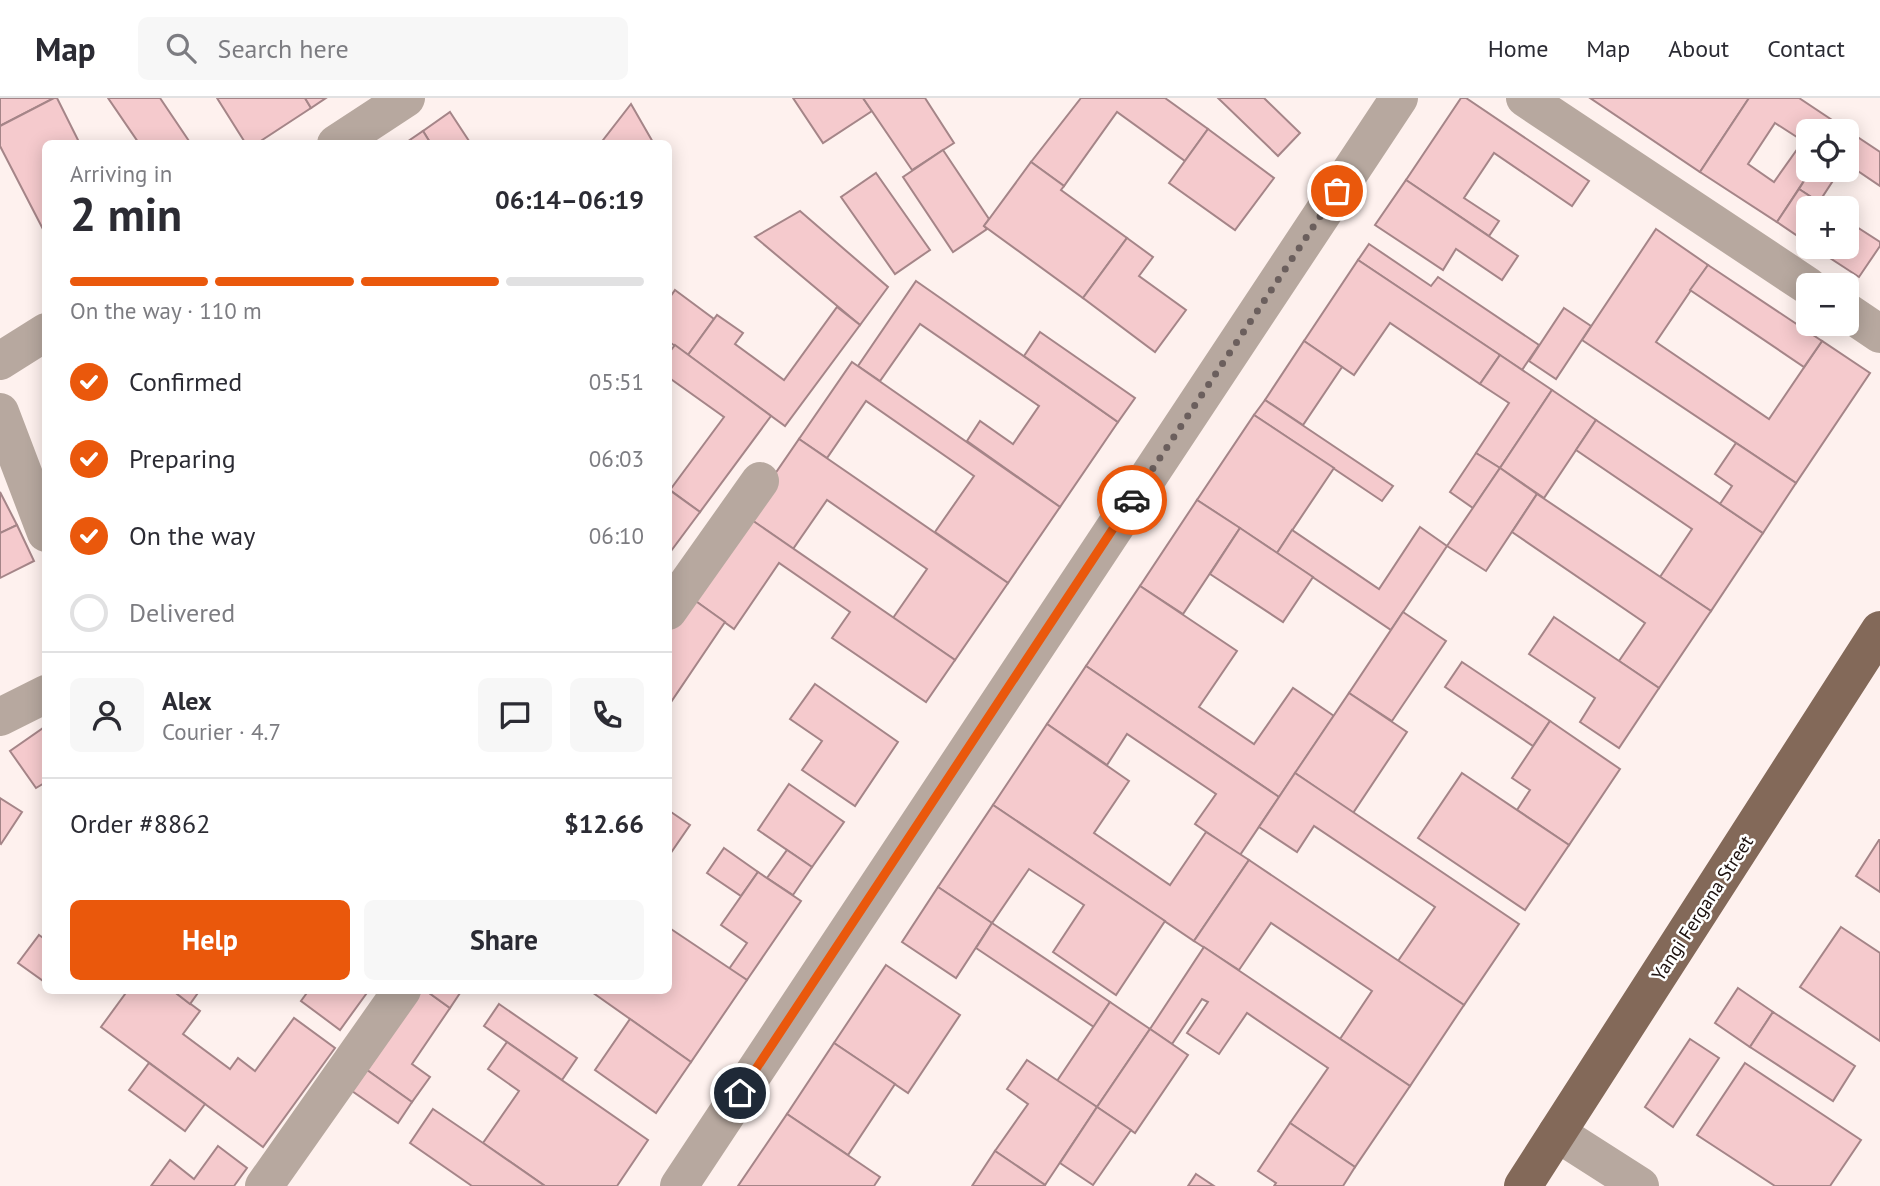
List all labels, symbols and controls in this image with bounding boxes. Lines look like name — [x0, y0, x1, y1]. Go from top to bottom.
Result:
search box — [138, 17, 628, 80]
text: Map — [35, 27, 96, 70]
icon: search — [162, 29, 200, 67]
text: Search here — [218, 32, 349, 65]
text: Home — [1488, 33, 1548, 64]
text: Map — [1586, 33, 1630, 64]
text: About — [1668, 33, 1729, 64]
text: Contact — [1767, 33, 1845, 64]
map controls — [1796, 119, 1859, 336]
button: locate — [1796, 119, 1859, 182]
text: Arriving in — [70, 159, 172, 188]
pin — [1307, 161, 1367, 221]
icon: bag — [1318, 172, 1356, 210]
text: 06:14–06:19 — [495, 183, 644, 216]
text: 2 min — [70, 184, 182, 244]
button: + — [1796, 196, 1859, 259]
button: − — [1796, 273, 1859, 336]
text: On the way · 110 m — [70, 296, 262, 325]
icon: check — [70, 363, 108, 401]
text: Confirmed — [129, 365, 242, 398]
text: 05:51 — [589, 367, 644, 396]
icon: check — [70, 440, 108, 478]
text: Preparing — [129, 442, 236, 475]
text: 06:03 — [589, 444, 644, 473]
courier — [1097, 465, 1167, 535]
icon: car — [1113, 481, 1151, 519]
icon: check — [70, 517, 108, 555]
text: On the way — [129, 519, 255, 552]
text: 06:10 — [589, 521, 644, 550]
text: Delivered — [129, 596, 235, 629]
button: person — [70, 678, 144, 752]
button: chat — [478, 678, 552, 752]
button: phone — [570, 678, 644, 752]
text: Alex — [162, 684, 212, 717]
text: Courier · 4.7 — [162, 717, 281, 746]
text: Order #8862 — [70, 807, 210, 840]
text: $12.66 — [564, 807, 644, 840]
street label: Yangi Fergana Street — [1646, 830, 1758, 985]
button: Help — [70, 900, 350, 980]
button: Share — [364, 900, 644, 980]
pin — [710, 1063, 770, 1123]
icon: home — [721, 1074, 759, 1112]

